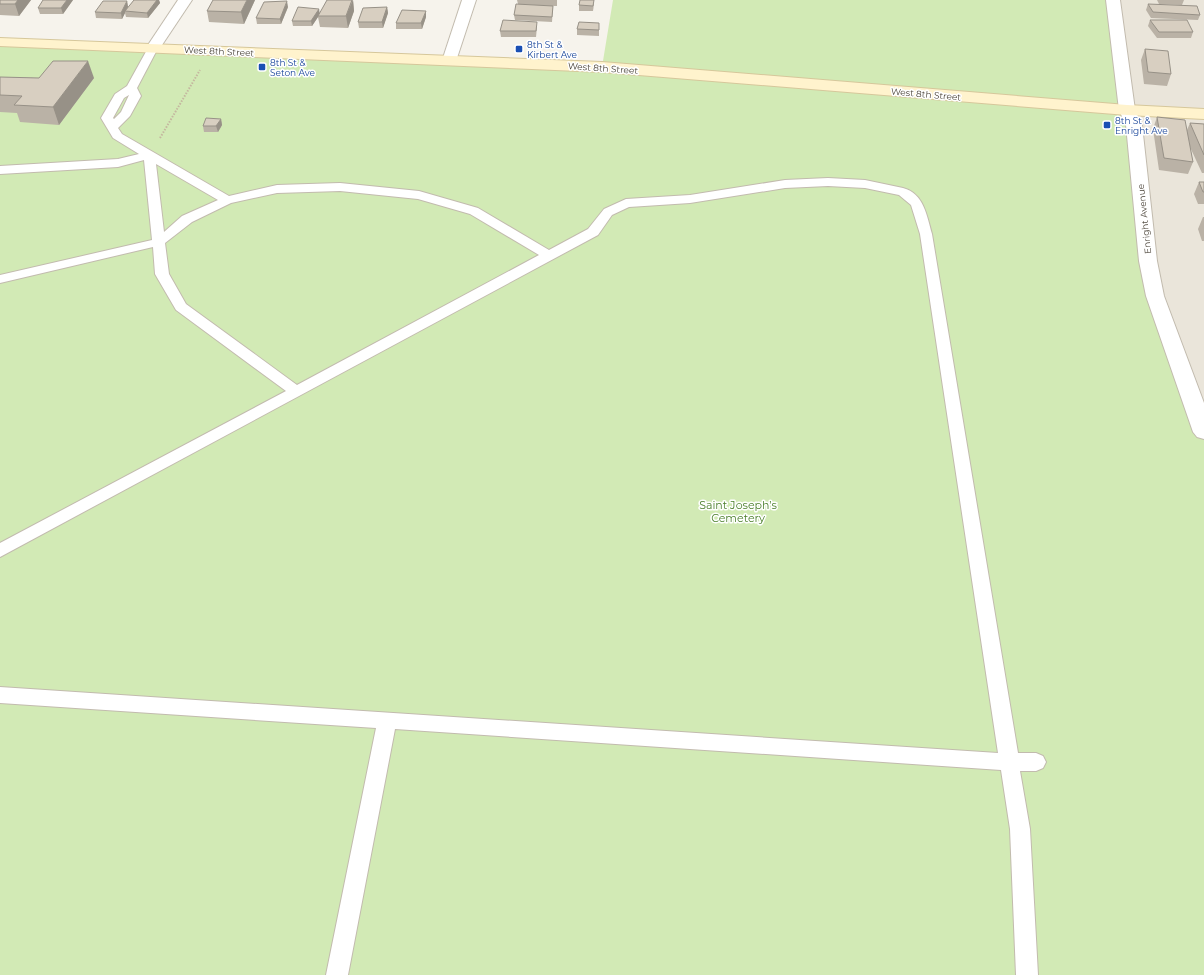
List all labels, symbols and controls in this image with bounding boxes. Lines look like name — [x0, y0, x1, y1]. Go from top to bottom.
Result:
place label: 8th St & Kirbert Ave — [527, 39, 578, 60]
street label: West 8th Street — [184, 44, 255, 58]
marker: 8th St & Kirbert Ave — [514, 44, 524, 54]
place label: 8th St & Seton Ave — [270, 57, 316, 78]
street label: West 8th Street — [567, 60, 639, 76]
marker: 8th St & Seton Ave — [257, 62, 267, 72]
street label: West 8th Street — [890, 85, 962, 103]
place label: 8th St & Enright Ave — [1115, 115, 1168, 136]
marker: 8th St & Enright Ave — [1102, 120, 1112, 130]
street label: Enright Avenue — [1135, 183, 1153, 255]
park label: Saint Joseph’s Cemetery — [699, 498, 778, 525]

